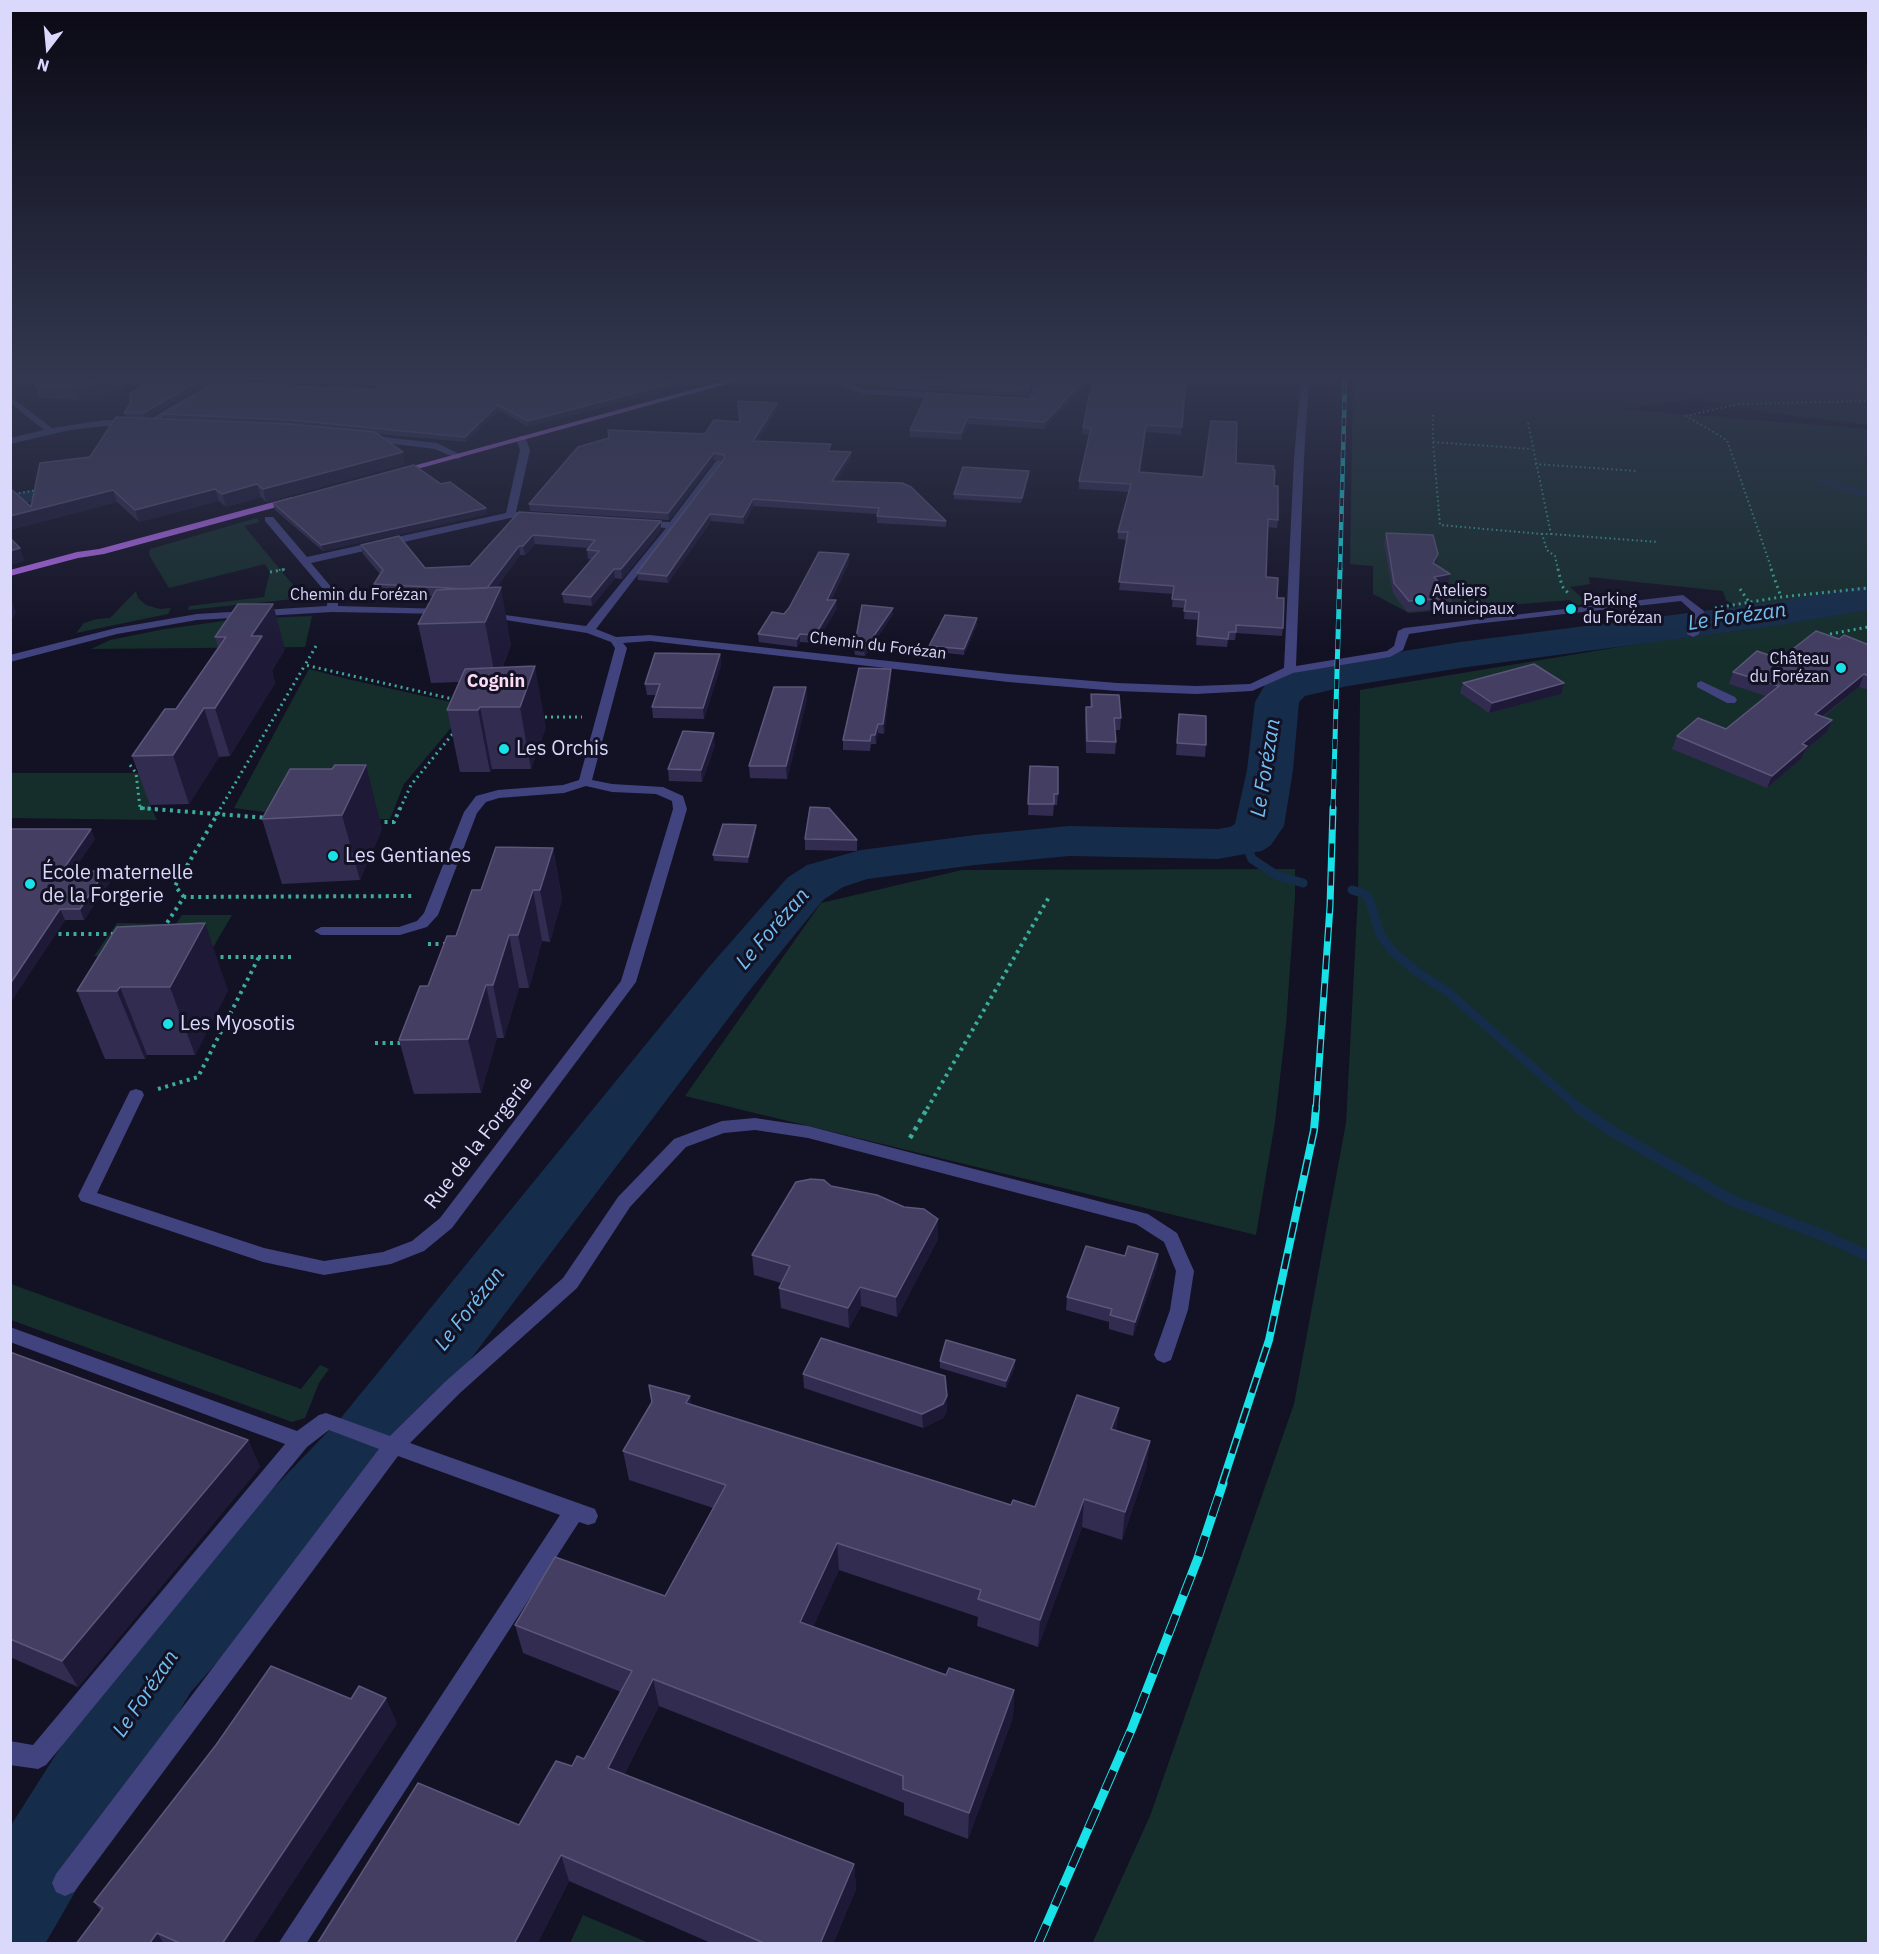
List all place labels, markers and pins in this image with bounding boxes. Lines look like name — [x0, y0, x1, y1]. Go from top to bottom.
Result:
place label: Ateliers Municipaux — [1432, 581, 1514, 619]
place label: Parking du Forézan — [1583, 590, 1662, 628]
marker: Ateliers Municipaux — [1413, 593, 1427, 607]
marker: Parking du Forézan — [1564, 602, 1578, 616]
place label: Château du Forézan — [1750, 649, 1829, 687]
marker: Château du Forézan — [1834, 661, 1848, 675]
place label: Les Orchis — [516, 737, 609, 761]
marker: Les Orchis — [497, 742, 511, 756]
place label: Les Gentianes — [345, 844, 471, 868]
marker: Les Gentianes — [326, 849, 340, 863]
place label: École maternelle de la Forgerie — [42, 861, 193, 908]
marker: École maternelle de la Forgerie — [23, 877, 37, 891]
place label: Les Myosotis — [180, 1012, 295, 1036]
marker: Les Myosotis — [161, 1017, 175, 1031]

